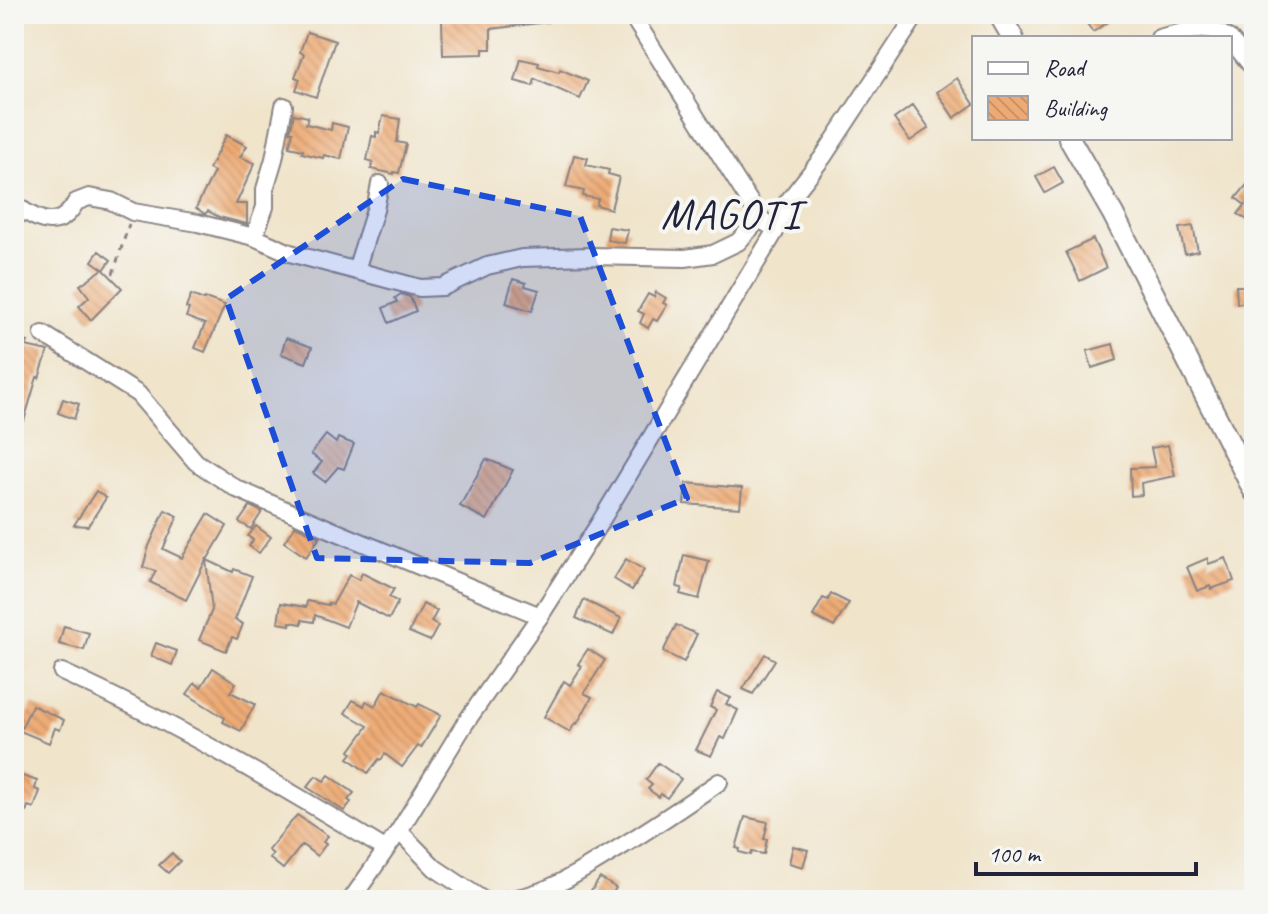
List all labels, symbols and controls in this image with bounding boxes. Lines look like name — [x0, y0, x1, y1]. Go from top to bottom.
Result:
legend — [972, 36, 1232, 140]
text: Road — [1044, 53, 1088, 83]
text: Building — [1044, 93, 1109, 123]
district label: MAGOTI — [661, 188, 808, 241]
scale bar — [976, 826, 1196, 876]
text: 100 m — [988, 839, 1042, 869]

